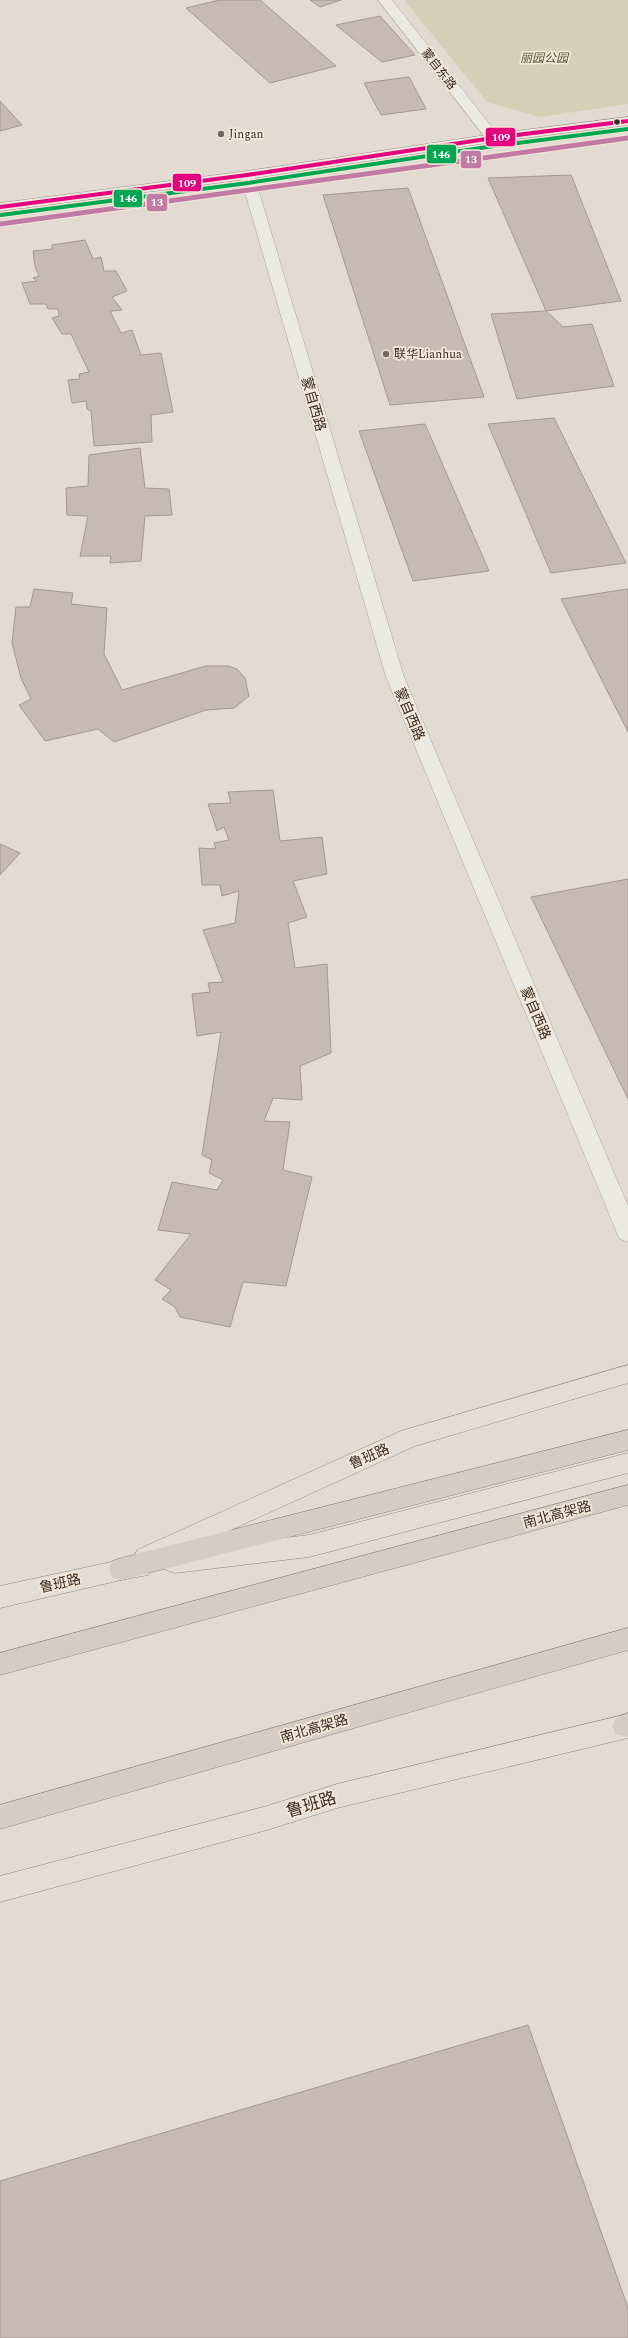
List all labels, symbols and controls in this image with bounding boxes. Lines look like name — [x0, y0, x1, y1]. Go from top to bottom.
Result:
street label: 蒙自东路 — [416, 45, 461, 94]
park label: 丽园公园 — [520, 49, 570, 68]
unlabelled marker — [612, 117, 622, 127]
place label: Jingan — [229, 125, 264, 144]
line badge: 109 — [485, 127, 516, 147]
marker: Jingan — [216, 129, 226, 139]
text: 109 — [492, 129, 510, 146]
line badge: 146 — [426, 144, 457, 164]
text: 146 — [432, 146, 450, 163]
line badge: 13 — [460, 150, 482, 169]
text: 13 — [465, 151, 477, 168]
line badge: 109 — [172, 173, 202, 192]
text: 109 — [178, 175, 196, 192]
line badge: 146 — [113, 189, 143, 208]
text: 146 — [119, 190, 137, 207]
line badge: 13 — [146, 193, 168, 212]
text: 13 — [151, 194, 163, 211]
place label: 联华Lianhua — [394, 345, 462, 364]
marker: 联华Lianhua — [381, 349, 391, 359]
street label: 蒙自西路 — [296, 374, 331, 434]
street label: 蒙自西路 — [389, 684, 430, 744]
street label: 蒙自西路 — [515, 983, 556, 1043]
street label: 鲁班路 — [346, 1438, 393, 1475]
street label: 南北高架路 — [521, 1495, 594, 1534]
street label: 鲁班路 — [37, 1569, 83, 1598]
street label: 南北高架路 — [278, 1709, 351, 1748]
street label: 鲁班路 — [283, 1785, 339, 1825]

